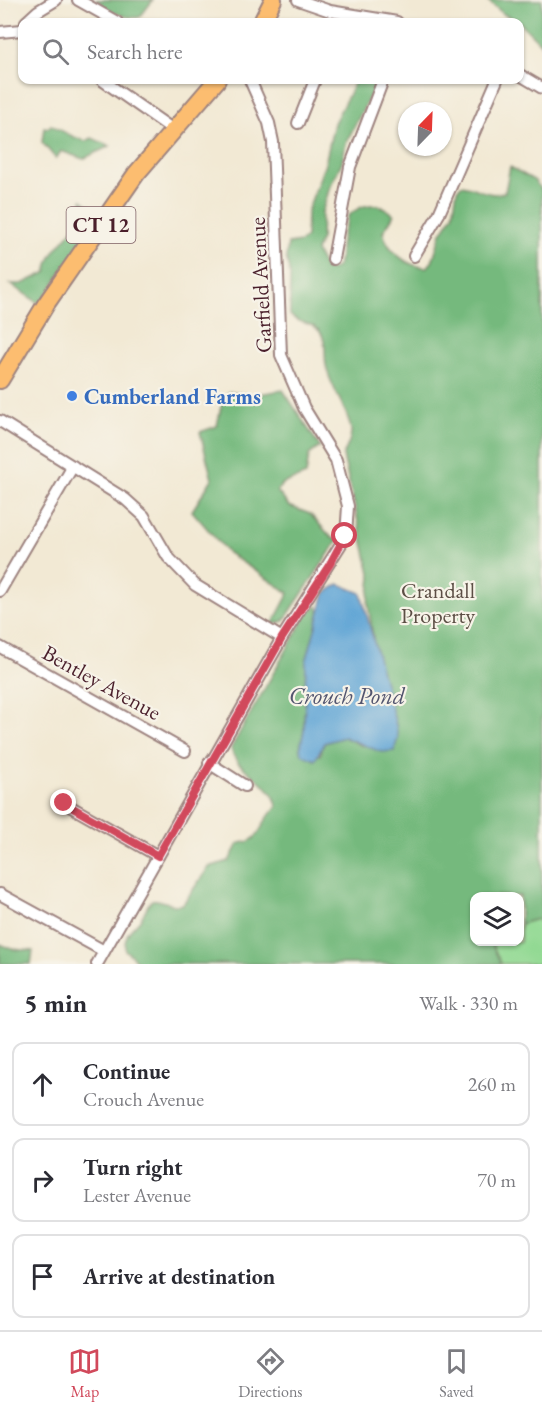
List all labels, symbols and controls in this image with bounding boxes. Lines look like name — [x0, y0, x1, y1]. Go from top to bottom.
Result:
search box — [18, 18, 524, 84]
icon: search — [39, 35, 72, 68]
text: Search here — [87, 37, 182, 66]
north arrow — [398, 102, 452, 156]
road number: CT 12 — [66, 207, 136, 243]
street label: Garfield Avenue — [242, 216, 279, 354]
place label: Cumberland Farms — [84, 382, 261, 411]
marker: Cumberland Farms — [65, 389, 79, 403]
route start — [331, 522, 357, 548]
park label: Crandall Property — [401, 576, 475, 630]
street label: Bentley Avenue — [37, 638, 166, 727]
water label: Crouch Pond — [289, 680, 406, 711]
route end — [50, 789, 76, 815]
map controls — [470, 892, 524, 946]
button: layers — [470, 892, 524, 946]
text: 5 min — [24, 986, 87, 1020]
text: Walk · 330 m — [419, 990, 518, 1016]
text: Continue — [83, 1057, 170, 1086]
icon: ahead — [26, 1068, 59, 1101]
text: 260 m — [468, 1071, 516, 1097]
text: Crouch Avenue — [83, 1086, 204, 1112]
text: Turn right — [83, 1153, 182, 1182]
icon: right — [26, 1164, 59, 1197]
text: 70 m — [477, 1167, 516, 1193]
text: Lester Avenue — [83, 1182, 191, 1208]
icon: arrive — [26, 1260, 59, 1293]
text: Arrive at destination — [83, 1262, 275, 1291]
tab: Map — [68, 1345, 101, 1402]
tab: Directions — [238, 1345, 303, 1402]
tab: Saved — [439, 1345, 474, 1402]

